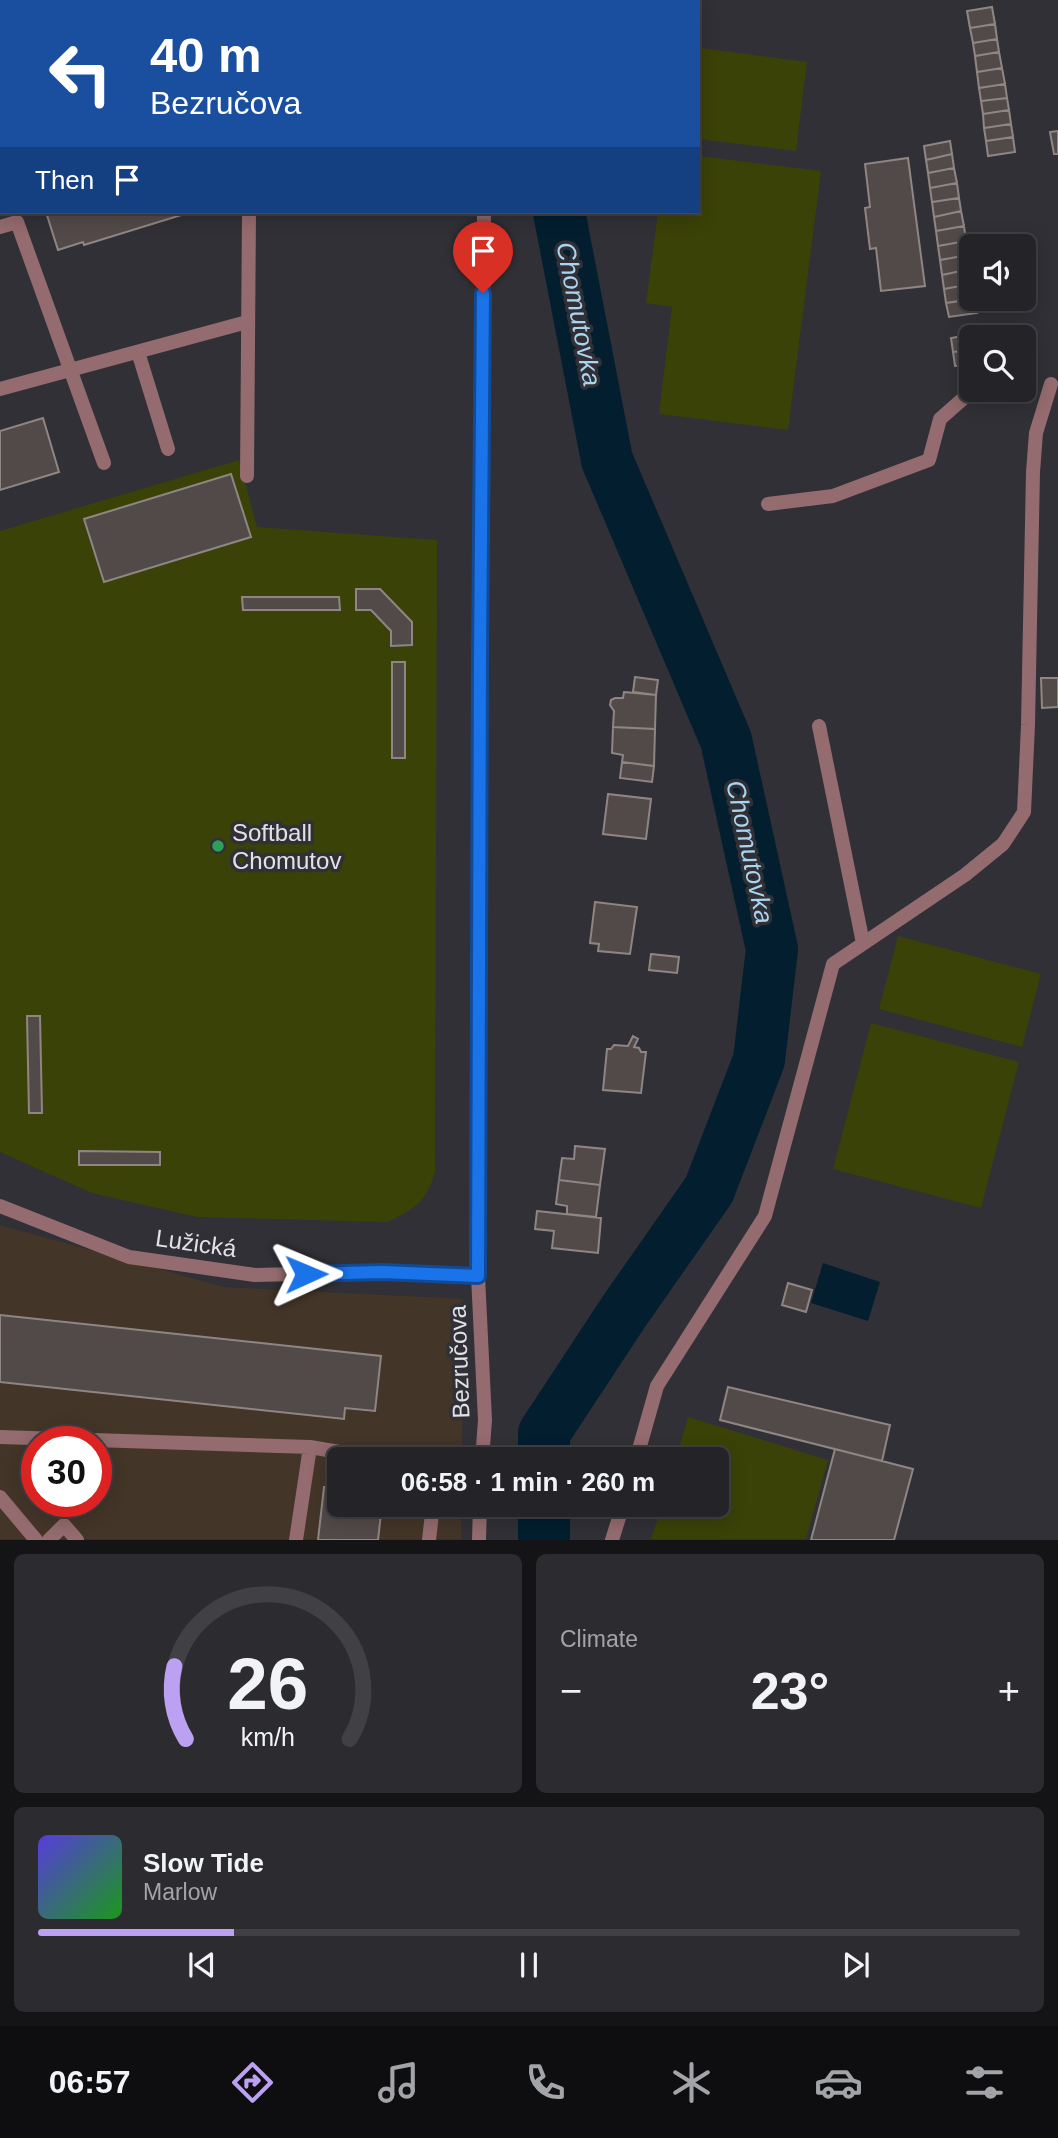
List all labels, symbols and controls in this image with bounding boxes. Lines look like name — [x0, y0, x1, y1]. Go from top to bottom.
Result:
icon: left — [35, 28, 126, 119]
text: 40 m — [150, 28, 262, 82]
text: Bezručova — [150, 85, 301, 121]
icon: arrive — [108, 161, 146, 199]
text: Then — [35, 165, 94, 195]
pin — [453, 221, 513, 293]
icon: arrive — [464, 232, 502, 270]
map controls — [959, 234, 1036, 402]
button: sound — [959, 234, 1036, 311]
water label: Chomutovka — [550, 239, 608, 389]
button: search — [959, 325, 1036, 402]
water label: Chomutovka — [720, 777, 780, 927]
place label: Softball Chomutov — [232, 819, 341, 874]
marker: Softball Chomutov — [210, 838, 226, 854]
street label: Lužická — [154, 1224, 239, 1262]
position arrow — [269, 1237, 343, 1311]
street label: Bezručova — [444, 1304, 474, 1419]
speed limit sign: 30 — [21, 1426, 112, 1517]
text: 06:58 · 1 min · 260 m — [401, 1467, 655, 1497]
text: Climate — [560, 1626, 638, 1652]
text: 26 — [228, 1644, 308, 1725]
text: 23° — [751, 1662, 829, 1720]
text: − — [560, 1670, 582, 1712]
text: + — [998, 1670, 1020, 1712]
text: km/h — [241, 1723, 295, 1751]
text: Slow Tide — [143, 1848, 264, 1878]
text: Marlow — [143, 1879, 217, 1905]
icon: previous — [183, 1946, 221, 1984]
icon: pause — [510, 1946, 548, 1984]
icon: next — [837, 1946, 875, 1984]
icon: directions — [228, 2058, 277, 2107]
icon: music — [374, 2058, 423, 2107]
icon: phone — [521, 2058, 570, 2107]
icon: climate — [667, 2058, 716, 2107]
icon: car — [814, 2058, 863, 2107]
icon: filters — [960, 2058, 1009, 2107]
text: 06:57 — [49, 2064, 131, 2100]

